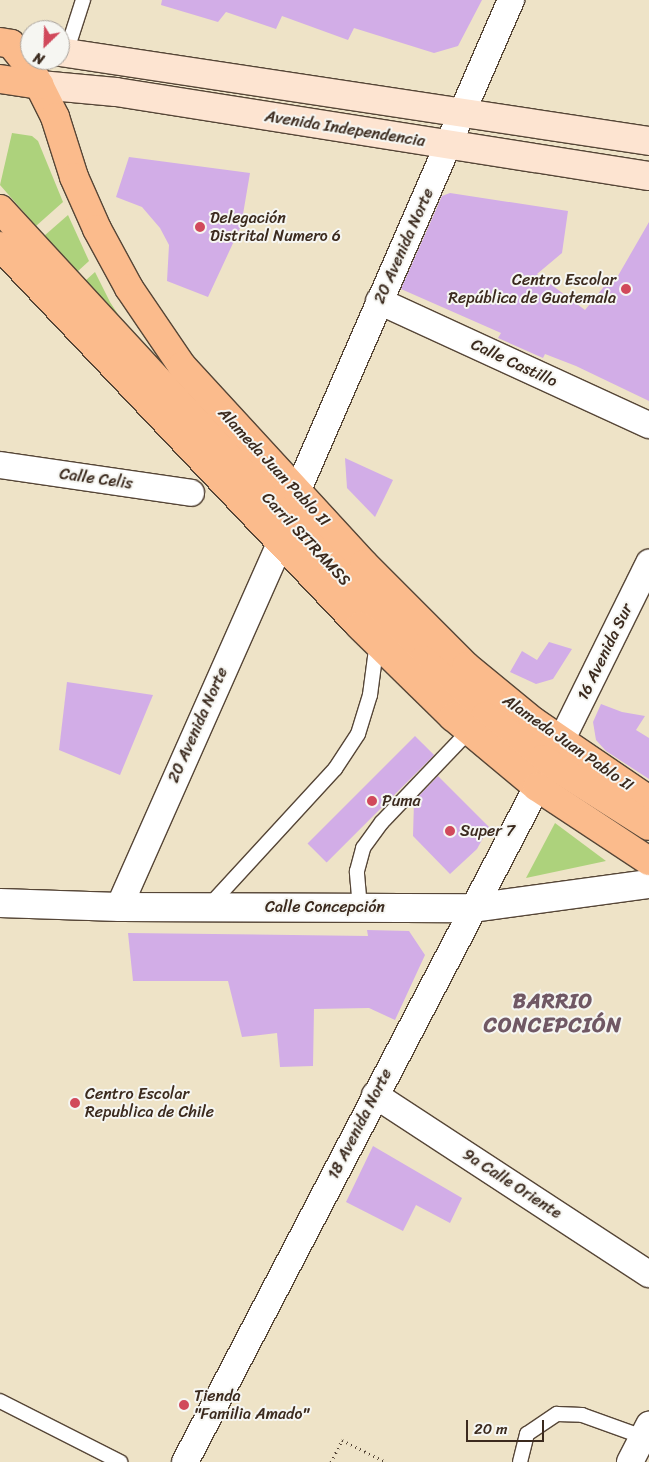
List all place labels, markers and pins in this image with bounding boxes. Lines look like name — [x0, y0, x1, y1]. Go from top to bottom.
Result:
place label: Delegación Distrital Numero 6 — [210, 208, 341, 246]
marker: Delegación Distrital Numero 6 — [194, 221, 206, 233]
place label: Centro Escolar República de Guatemala — [448, 270, 616, 308]
marker: Centro Escolar República de Guatemala — [620, 283, 632, 295]
place label: Puma — [382, 791, 421, 811]
marker: Puma — [366, 795, 378, 807]
place label: Super 7 — [460, 821, 515, 841]
marker: Super 7 — [444, 825, 456, 837]
place label: Centro Escolar Republica de Chile — [85, 1084, 214, 1122]
marker: Centro Escolar Republica de Chile — [69, 1097, 81, 1109]
place label: Tienda "Familia Amado" — [194, 1386, 309, 1424]
marker: Tienda "Familia Amado" — [178, 1399, 190, 1411]

